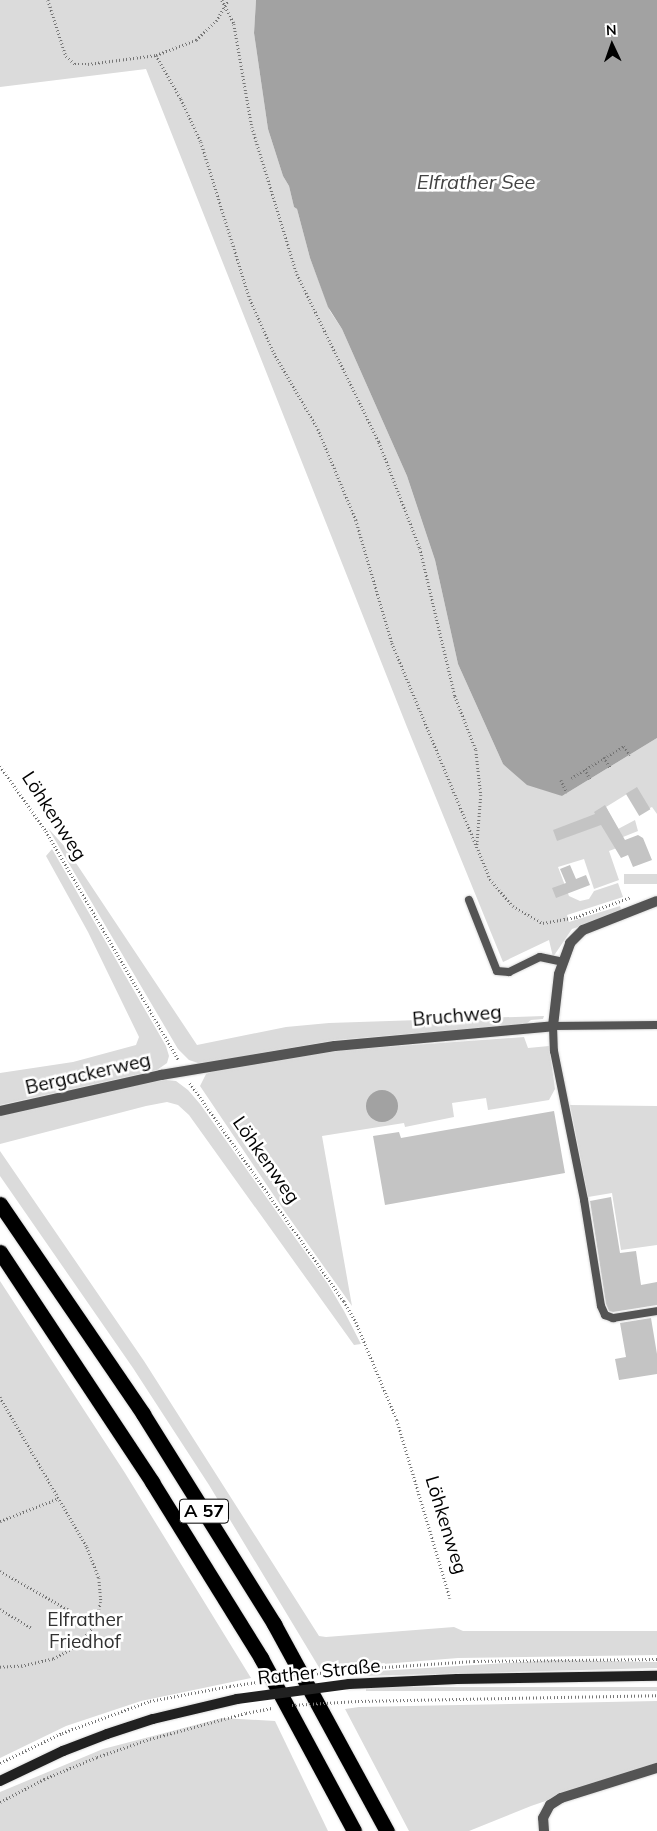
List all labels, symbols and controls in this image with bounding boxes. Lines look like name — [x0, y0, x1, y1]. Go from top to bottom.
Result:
north arrow — [587, 20, 637, 70]
text: N — [605, 21, 617, 39]
water label: Elfrather See — [417, 169, 535, 193]
street label: Löhkenweg — [17, 767, 91, 865]
street label: Bruchweg — [411, 1001, 503, 1031]
street label: Bergackerweg — [23, 1049, 153, 1099]
street label: Löhkenweg — [228, 1112, 304, 1208]
street label: Löhkenweg — [420, 1473, 472, 1577]
road number: A 57 — [178, 1495, 230, 1526]
park label: Elfrather Friedhof — [47, 1609, 123, 1653]
street label: Rather Straße — [256, 1654, 382, 1690]

